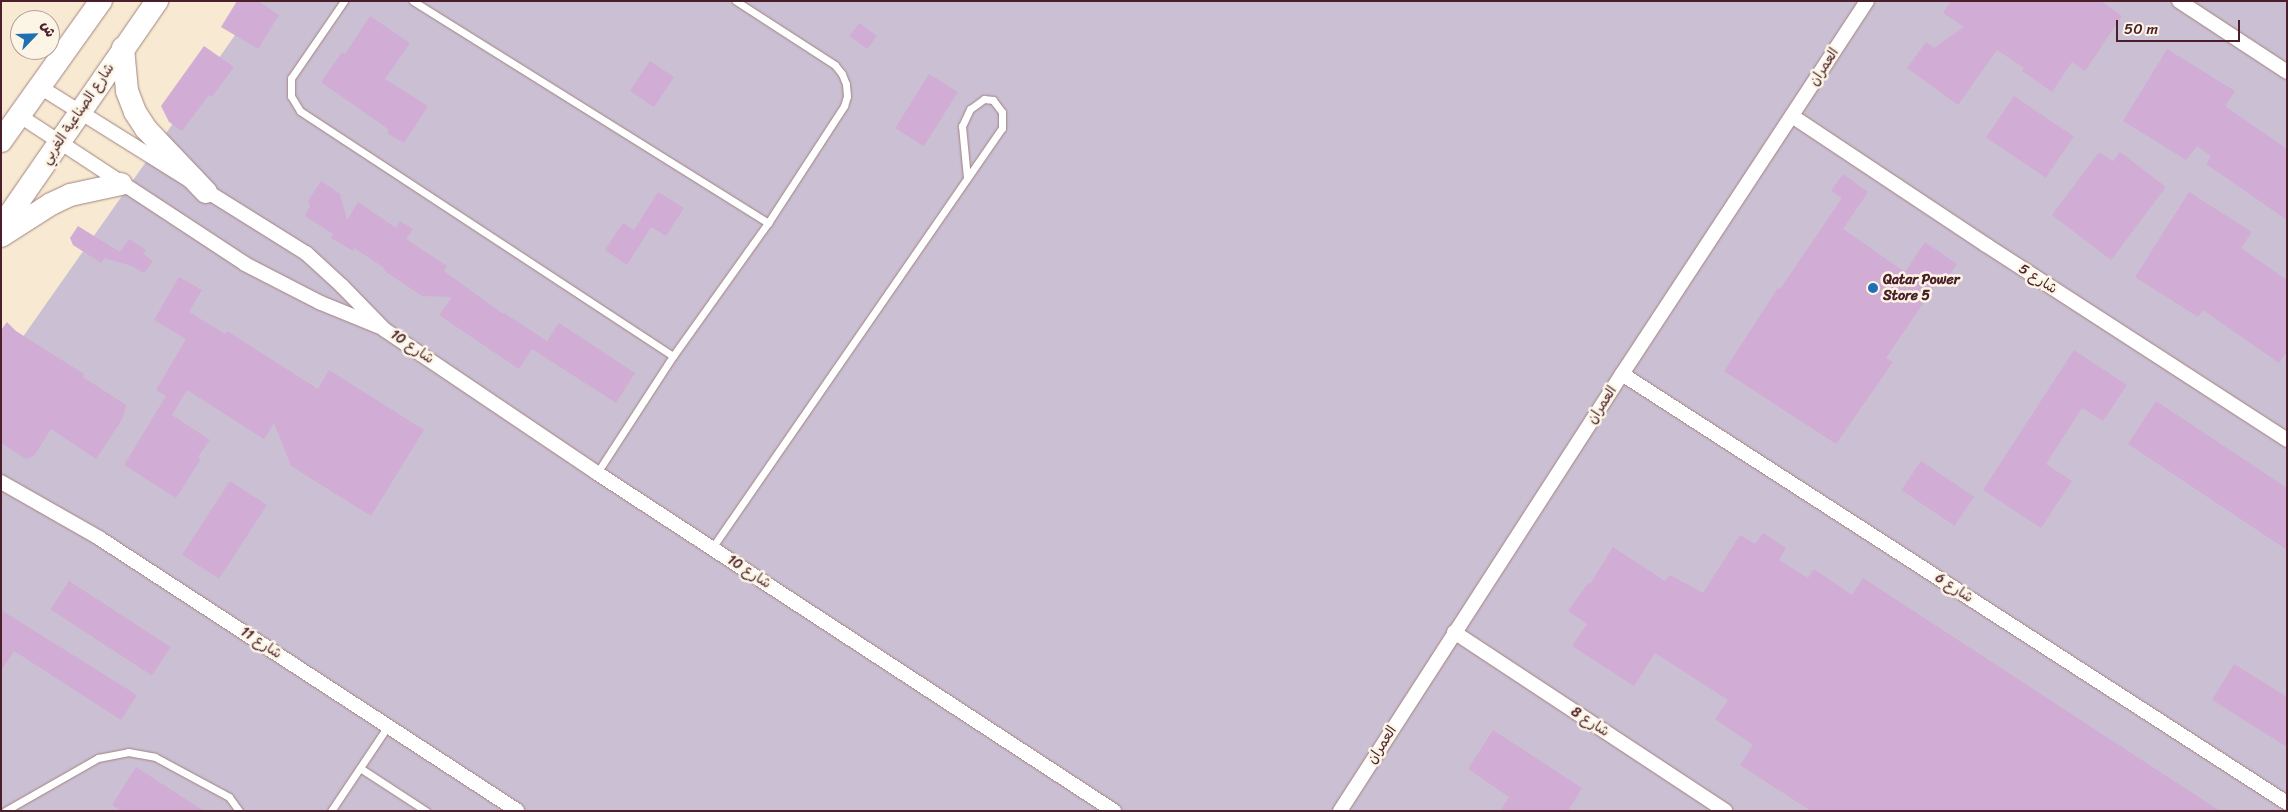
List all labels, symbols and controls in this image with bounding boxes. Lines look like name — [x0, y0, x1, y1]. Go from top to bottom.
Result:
north arrow — [10, 10, 60, 60]
scale bar — [2118, 10, 2242, 42]
text: 50 m — [2124, 16, 2158, 42]
text: ش — [34, 17, 63, 41]
street label: العمران — [1806, 45, 1842, 89]
street label: شارع الصناعية الغربي — [38, 60, 118, 168]
street label: شارع 5 — [2016, 260, 2060, 298]
place label: Qatar Power Store 5 — [1883, 272, 1960, 304]
marker: Qatar Power Store 5 — [1867, 282, 1879, 294]
street label: شارع 10 — [387, 326, 437, 368]
street label: العمران — [1584, 383, 1620, 427]
street label: شارع 10 — [724, 552, 774, 592]
street label: شارع 6 — [1932, 570, 1976, 606]
street label: شارع 11 — [237, 623, 285, 663]
street label: شارع 8 — [1568, 703, 1612, 741]
street label: العمران — [1364, 723, 1400, 767]

